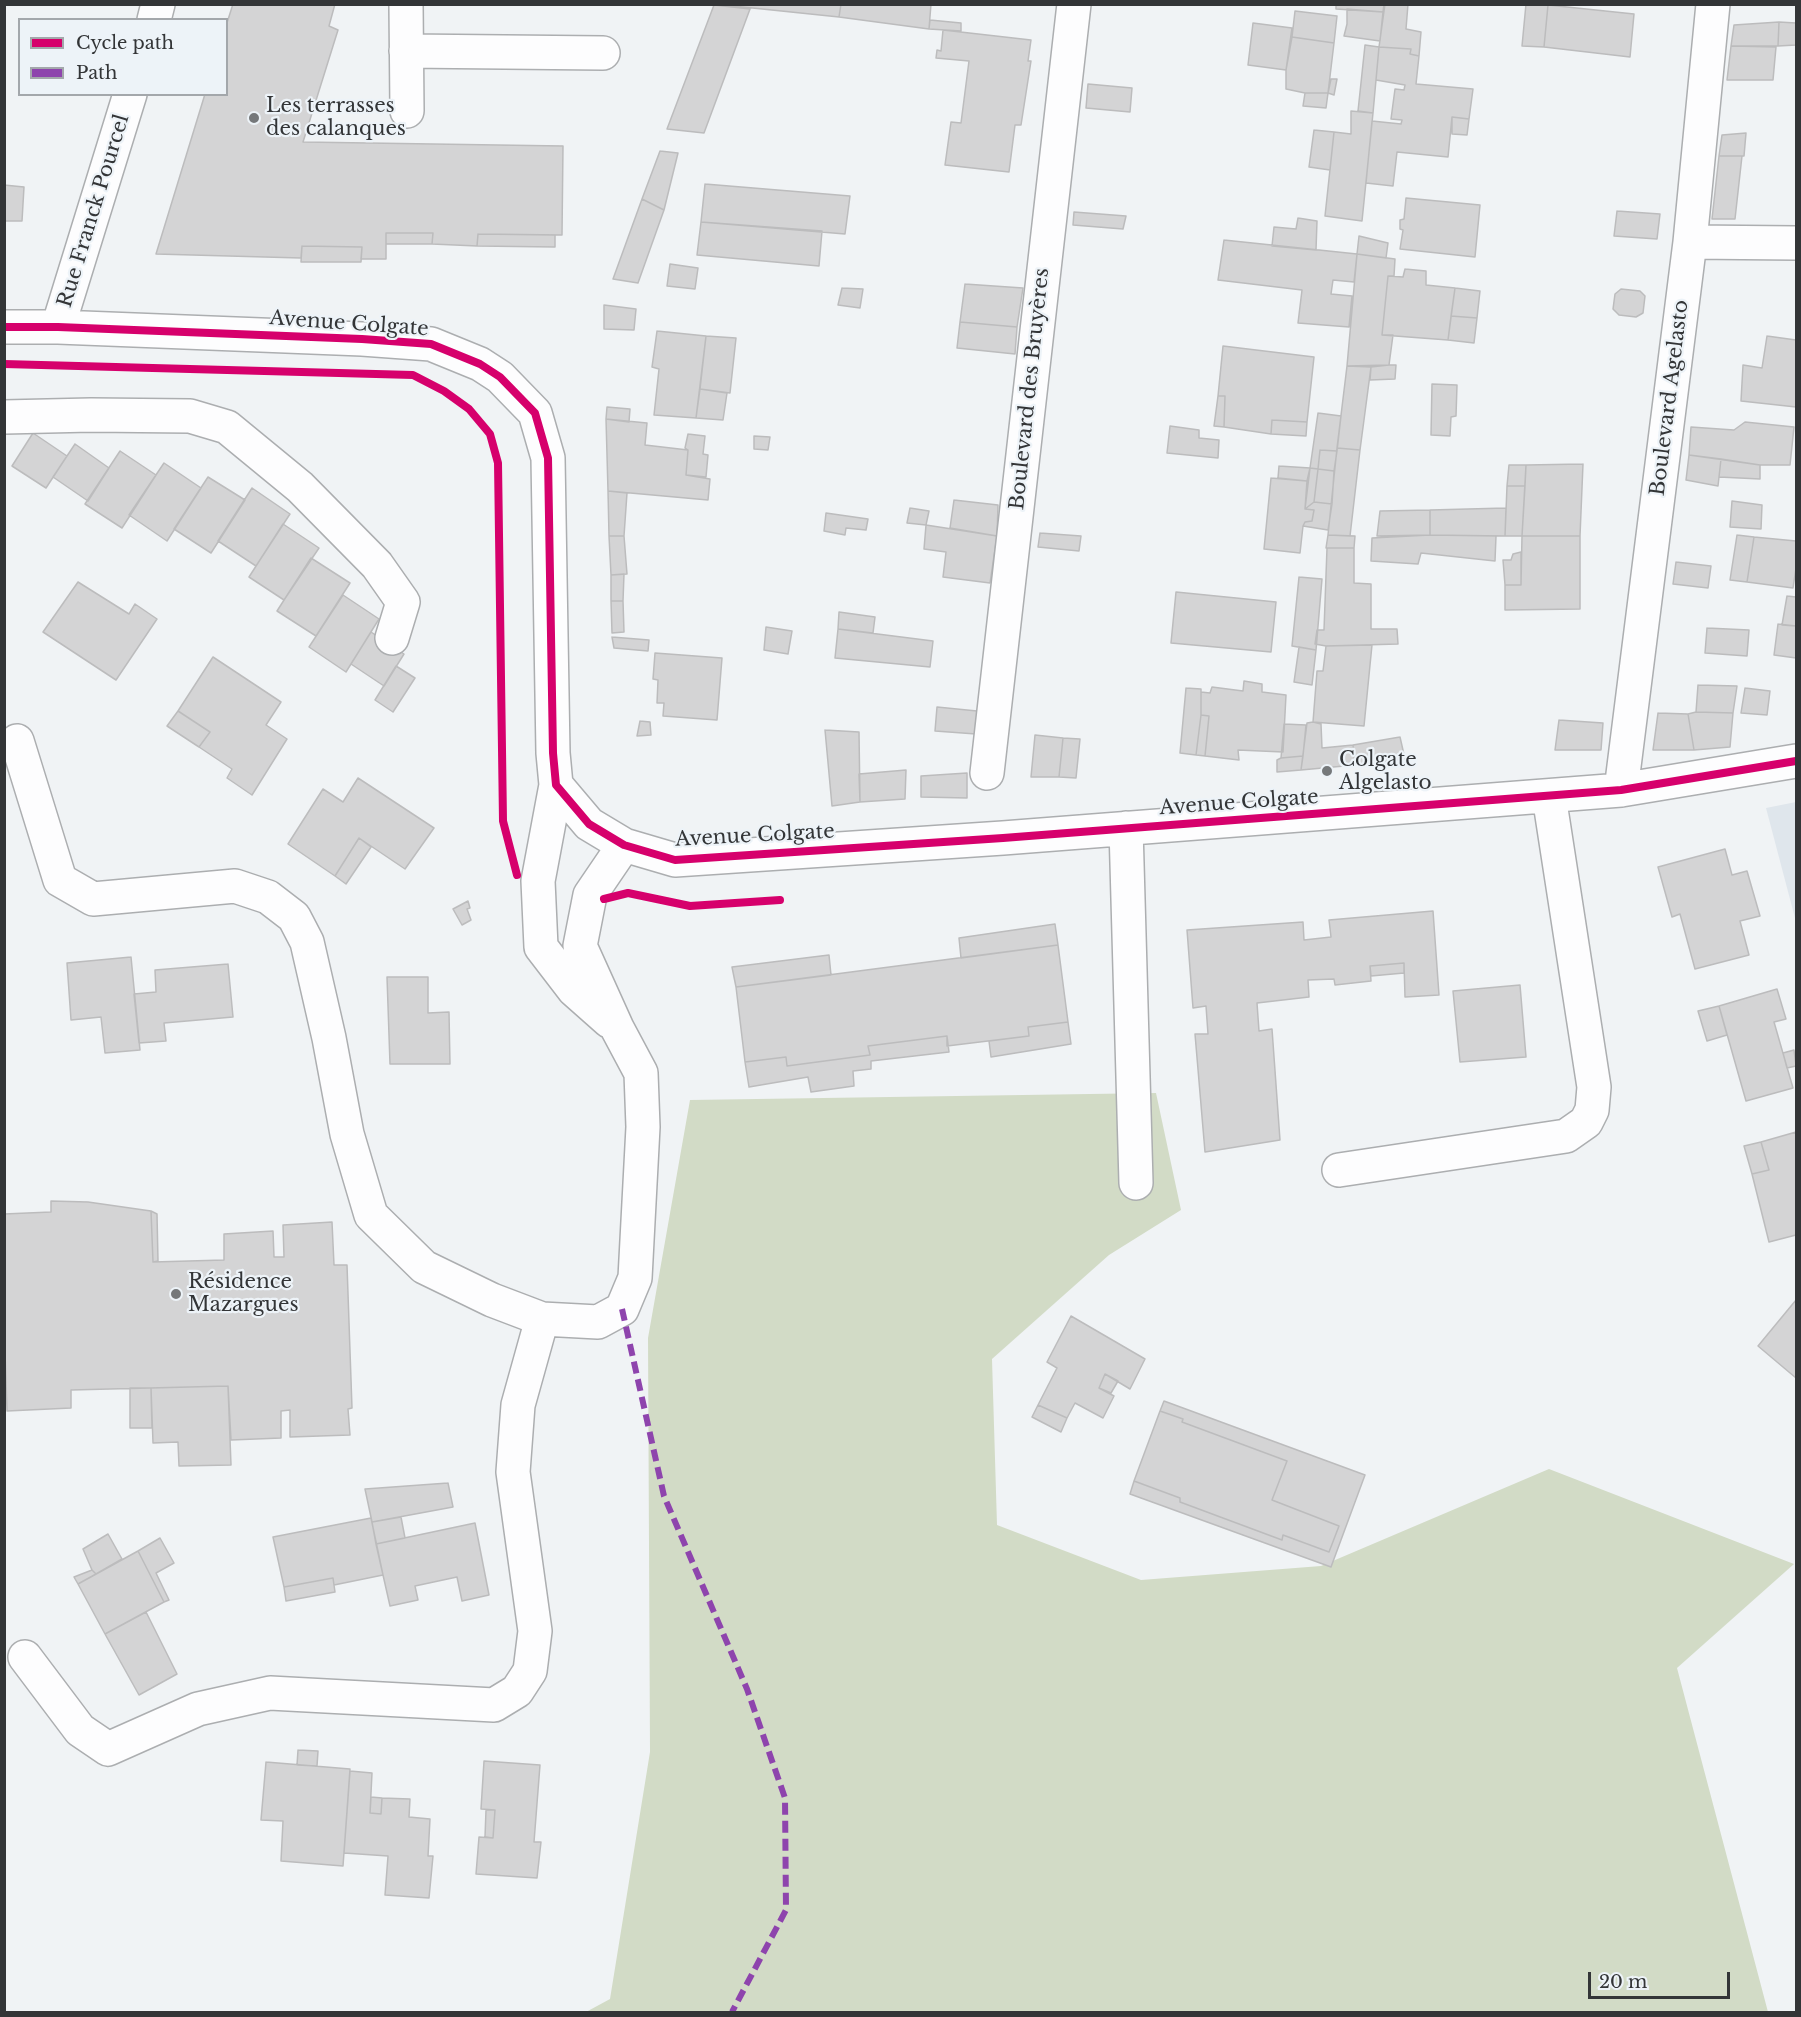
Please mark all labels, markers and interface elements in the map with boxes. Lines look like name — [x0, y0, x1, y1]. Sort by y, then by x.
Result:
legend — [18, 18, 228, 96]
text: Cycle path — [76, 32, 174, 54]
text: Path — [76, 62, 117, 84]
place label: Les terrasses des calanques — [266, 94, 406, 141]
marker: Les terrasses des calanques — [247, 111, 261, 125]
street label: Rue Franck Pourcel — [53, 112, 135, 310]
street label: Boulevard des Bruyères — [1005, 267, 1055, 511]
street label: Boulevard Agelasto — [1646, 299, 1694, 497]
street label: Avenue Colgate — [269, 306, 429, 342]
place label: Colgate Algelasto — [1339, 748, 1432, 795]
marker: Colgate Algelasto — [1320, 764, 1334, 778]
street label: Avenue Colgate — [1159, 785, 1319, 821]
street label: Avenue Colgate — [675, 820, 835, 852]
place label: Résidence Mazargues — [188, 1270, 299, 1317]
marker: Résidence Mazargues — [169, 1287, 183, 1301]
scale bar — [1591, 1960, 1734, 1998]
text: 20 m — [1599, 1971, 1647, 1993]

